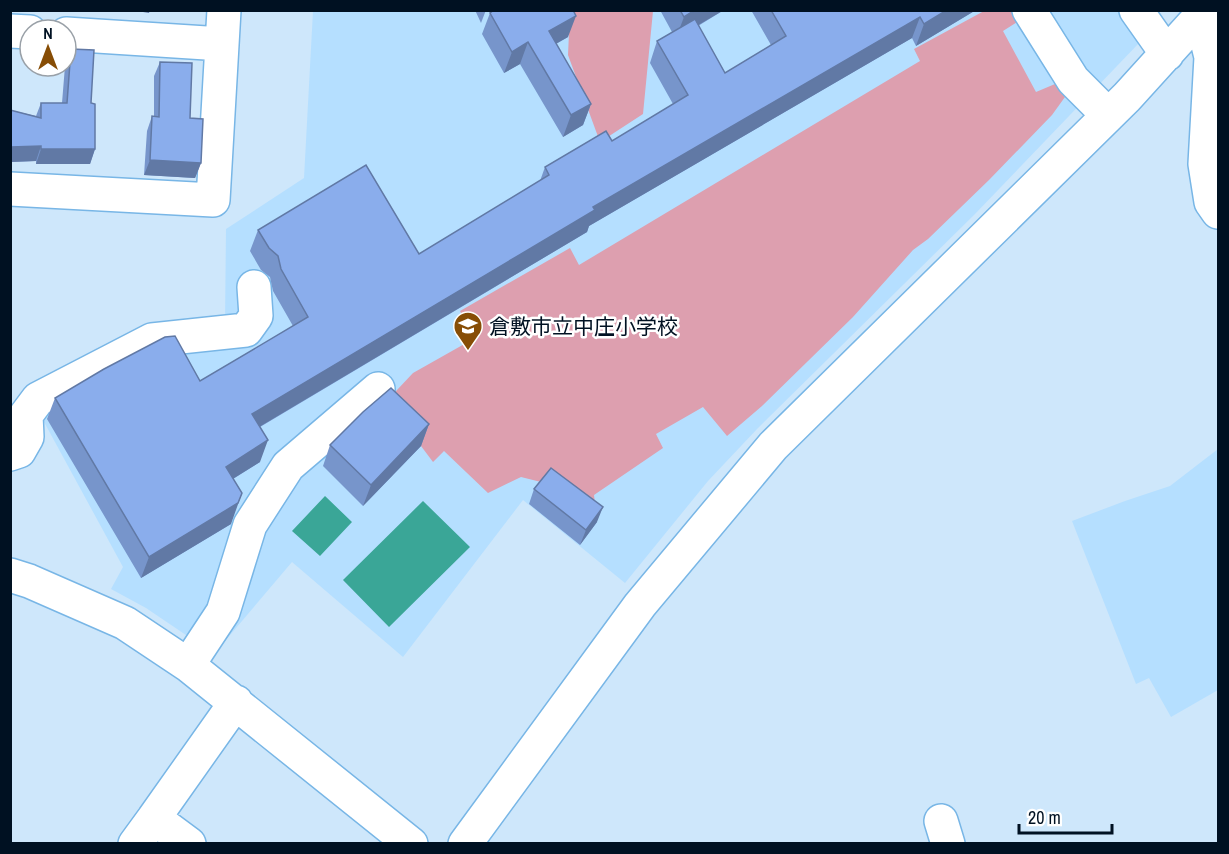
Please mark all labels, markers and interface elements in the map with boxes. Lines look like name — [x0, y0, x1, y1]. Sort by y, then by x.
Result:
north arrow — [18, 18, 78, 78]
text: N — [43, 22, 53, 44]
school or university icon: 倉敷市立中庄小学校 — [452, 310, 484, 352]
place label: 倉敷市立中庄小学校 — [489, 312, 678, 341]
scale bar — [1019, 797, 1112, 835]
text: 20 m — [1028, 805, 1061, 830]

